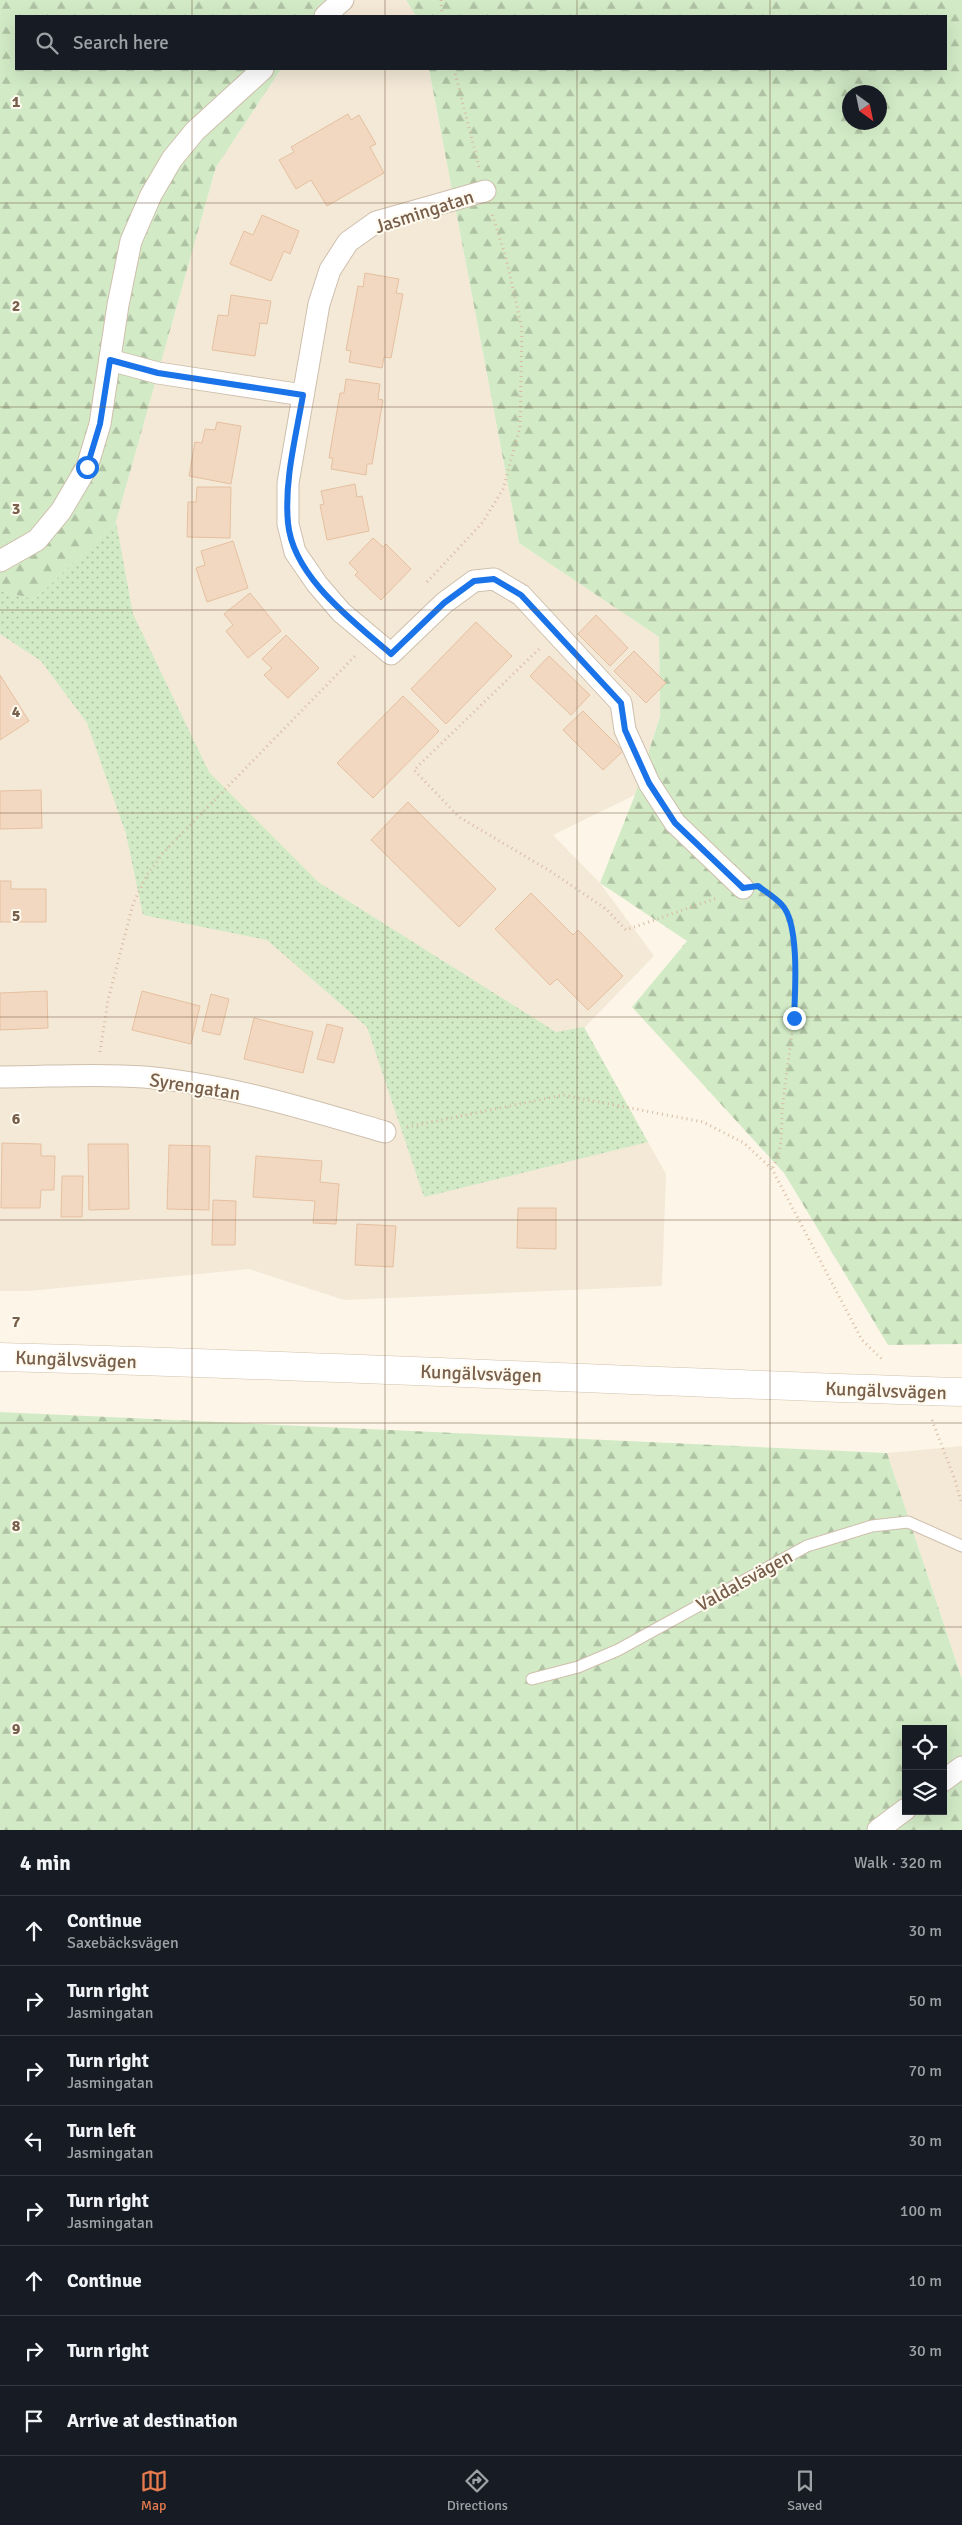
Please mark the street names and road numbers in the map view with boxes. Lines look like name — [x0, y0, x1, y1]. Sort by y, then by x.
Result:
street label: Jasmingatan — [372, 185, 477, 239]
street label: Syrengatan — [148, 1068, 242, 1106]
street label: Kungälvsvägen — [15, 1346, 137, 1374]
street label: Kungälvsvägen — [420, 1360, 542, 1388]
street label: Kungälvsvägen — [825, 1377, 947, 1405]
street label: Valdalsvägen — [692, 1544, 797, 1617]

